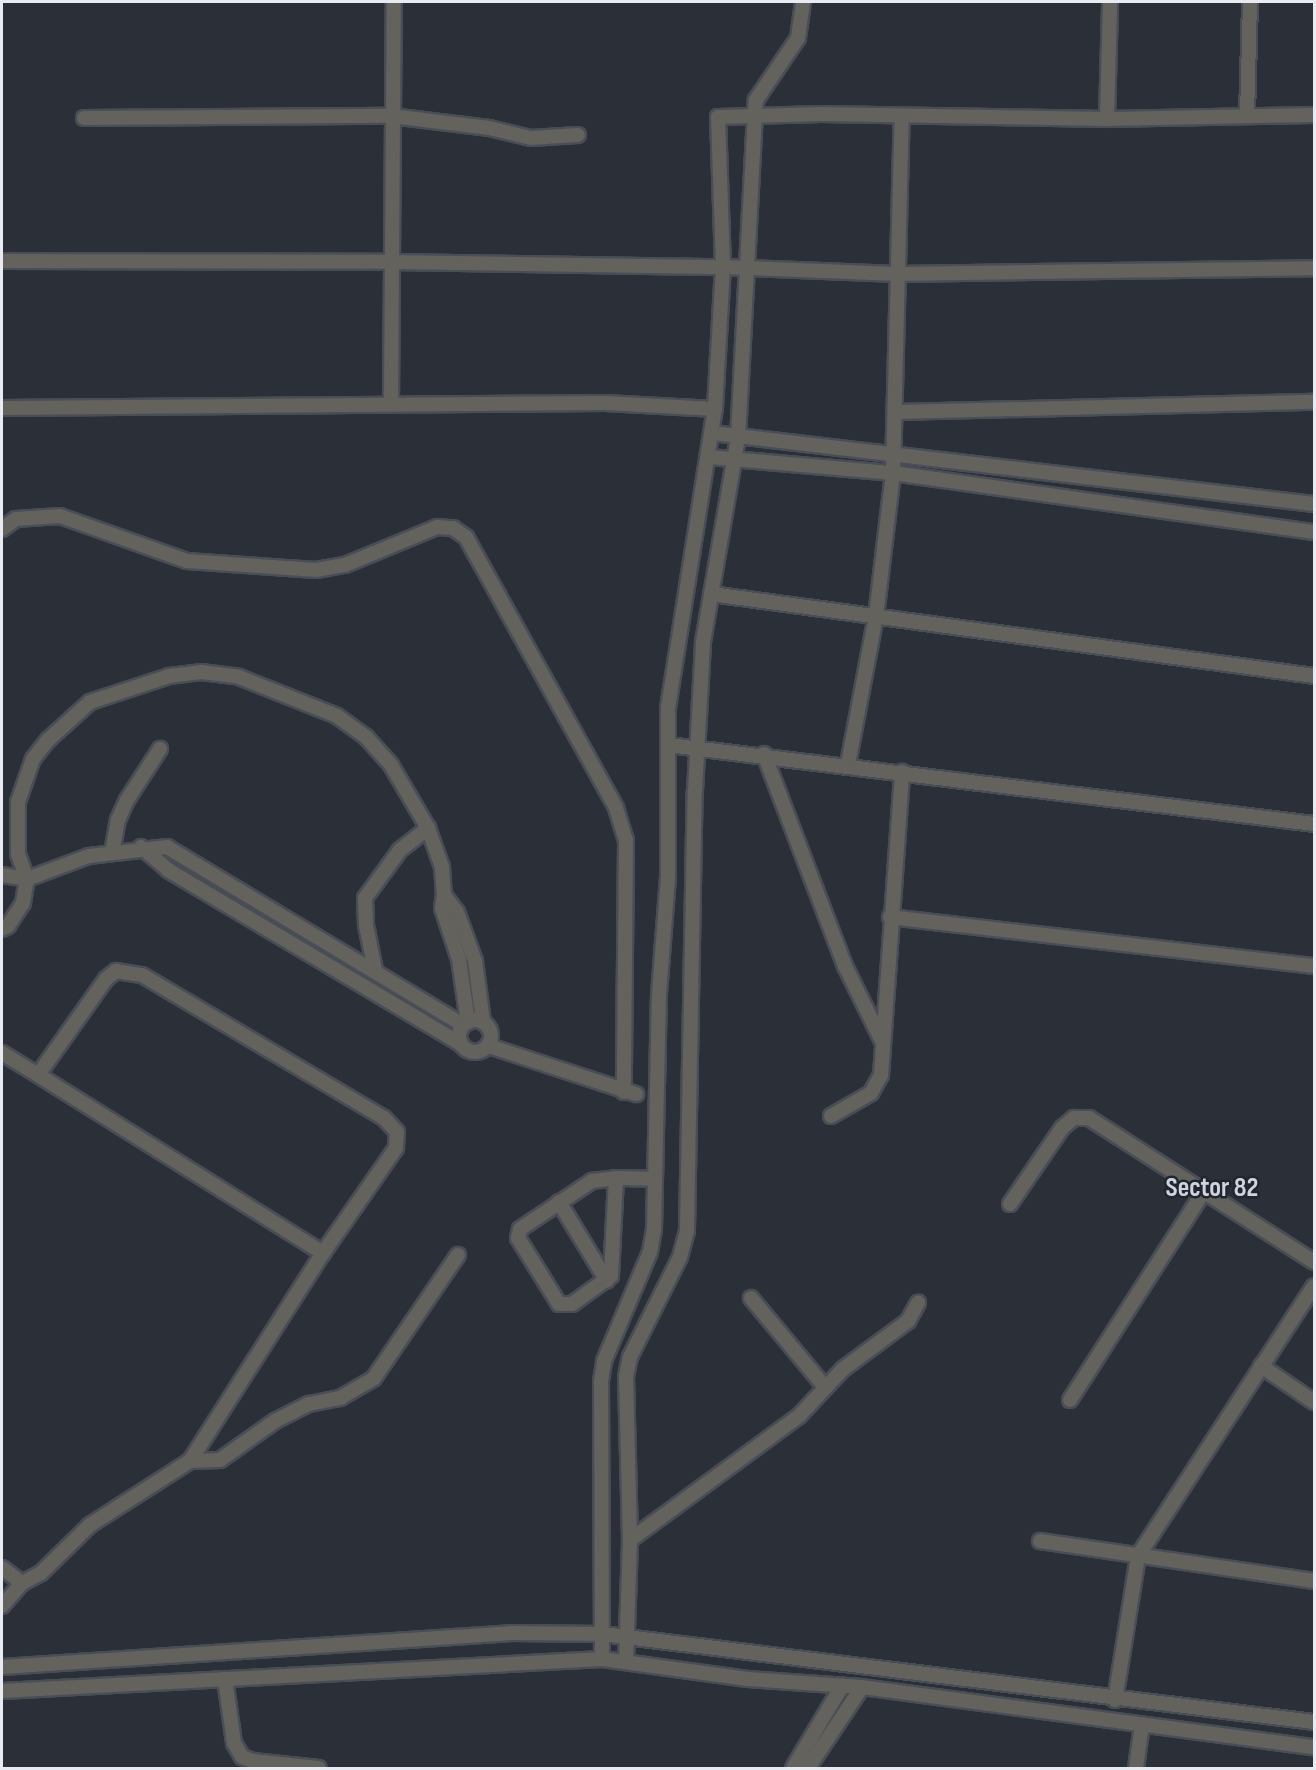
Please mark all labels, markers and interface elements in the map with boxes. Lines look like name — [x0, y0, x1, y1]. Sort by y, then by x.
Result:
district label: Sector 82 — [1166, 1173, 1258, 1205]

